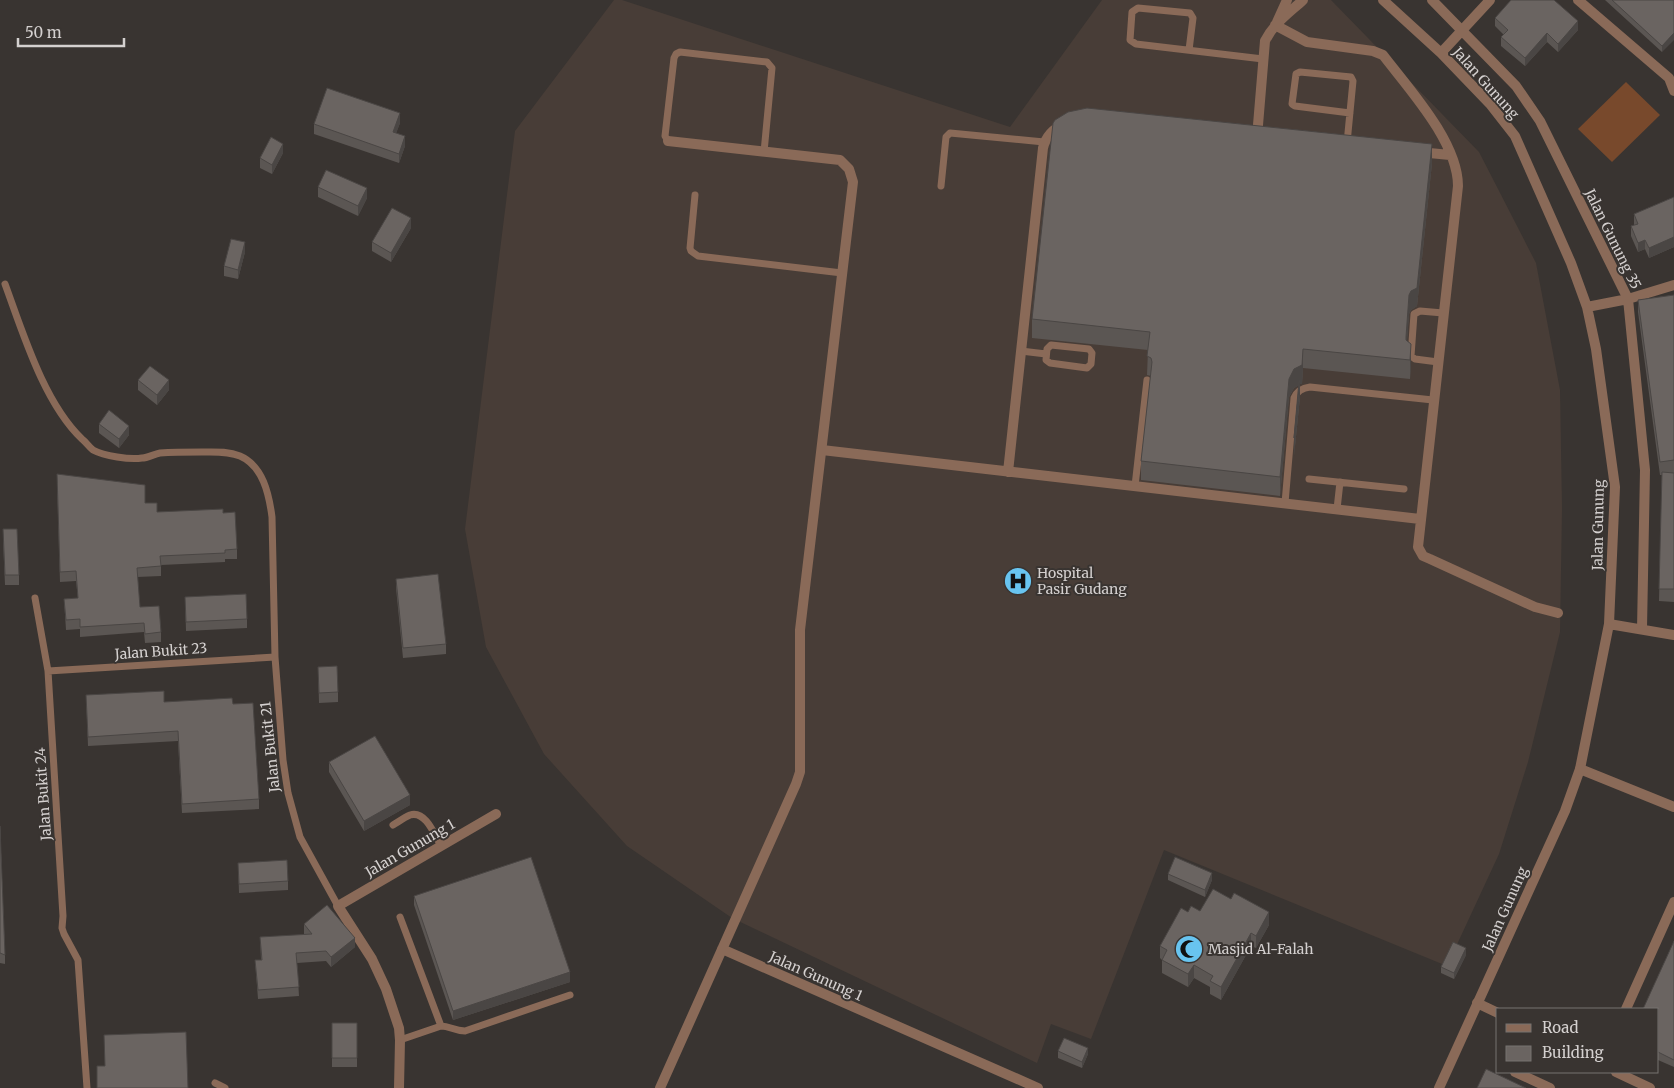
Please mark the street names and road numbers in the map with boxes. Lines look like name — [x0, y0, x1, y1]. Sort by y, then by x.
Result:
street label: Jalan Gunung — [1448, 42, 1523, 123]
street label: Jalan Gunung 35 — [1580, 185, 1645, 292]
street label: Jalan Gunung — [1588, 479, 1608, 572]
street label: Jalan Bukit 23 — [113, 639, 208, 663]
street label: Jalan Bukit 21 — [256, 701, 284, 794]
street label: Jalan Bukit 24 — [31, 746, 55, 842]
street label: Jalan Gunung 1 — [361, 815, 458, 881]
street label: Jalan Gunung — [1478, 863, 1532, 955]
street label: Jalan Gunung 1 — [765, 947, 866, 1005]

